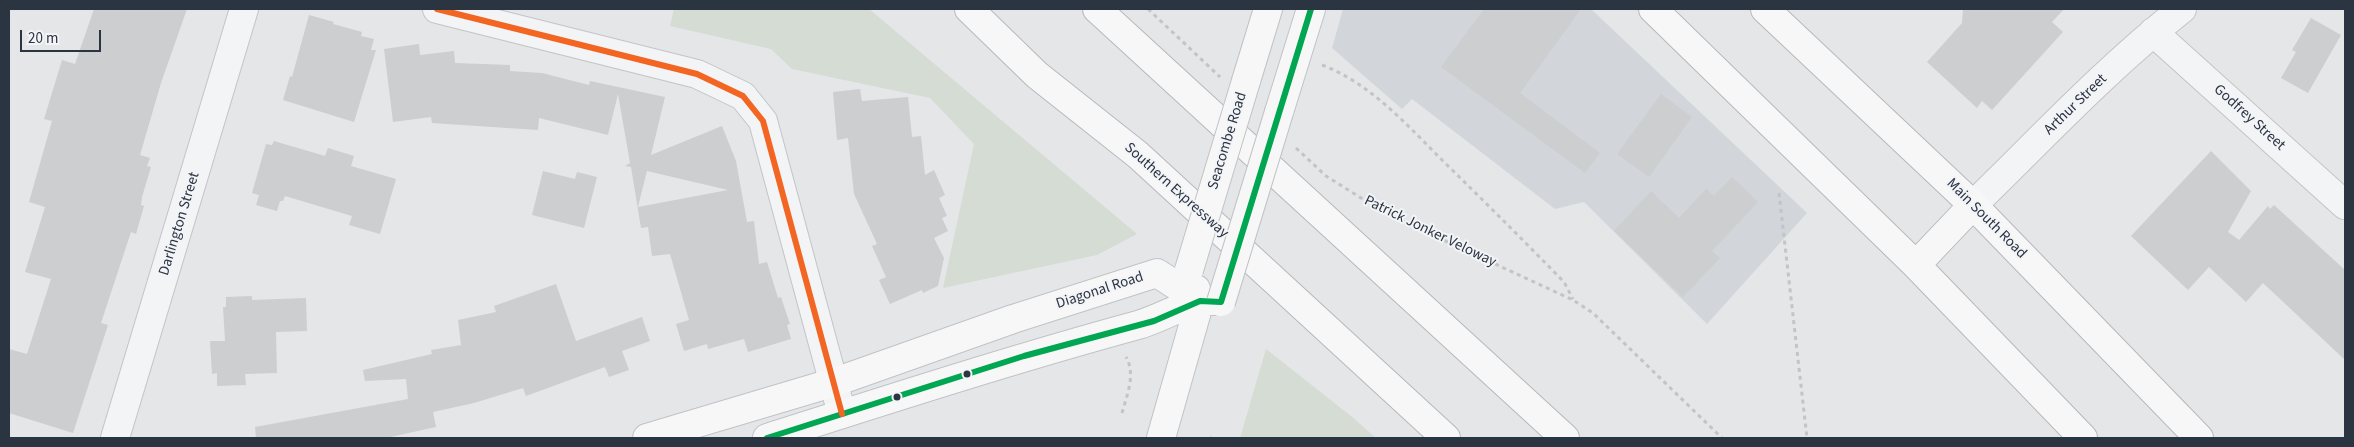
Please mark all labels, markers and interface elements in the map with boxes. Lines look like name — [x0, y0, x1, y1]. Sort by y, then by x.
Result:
scale bar — [22, 20, 104, 52]
text: 20 m — [28, 28, 58, 49]
street label: Arthur Street — [2041, 71, 2111, 139]
street label: Godfrey Street — [2209, 81, 2289, 155]
street label: Seacombe Road — [1205, 90, 1251, 192]
street label: Southern Expressway — [1120, 139, 1232, 243]
street label: Darlington Street — [156, 170, 204, 278]
street label: Main South Road — [1942, 175, 2030, 263]
street label: Patrick Jonker Veloway — [1361, 192, 1499, 272]
street label: Diagonal Road — [1054, 268, 1146, 314]
unlabelled marker — [962, 369, 972, 379]
unlabelled marker — [892, 392, 902, 402]

